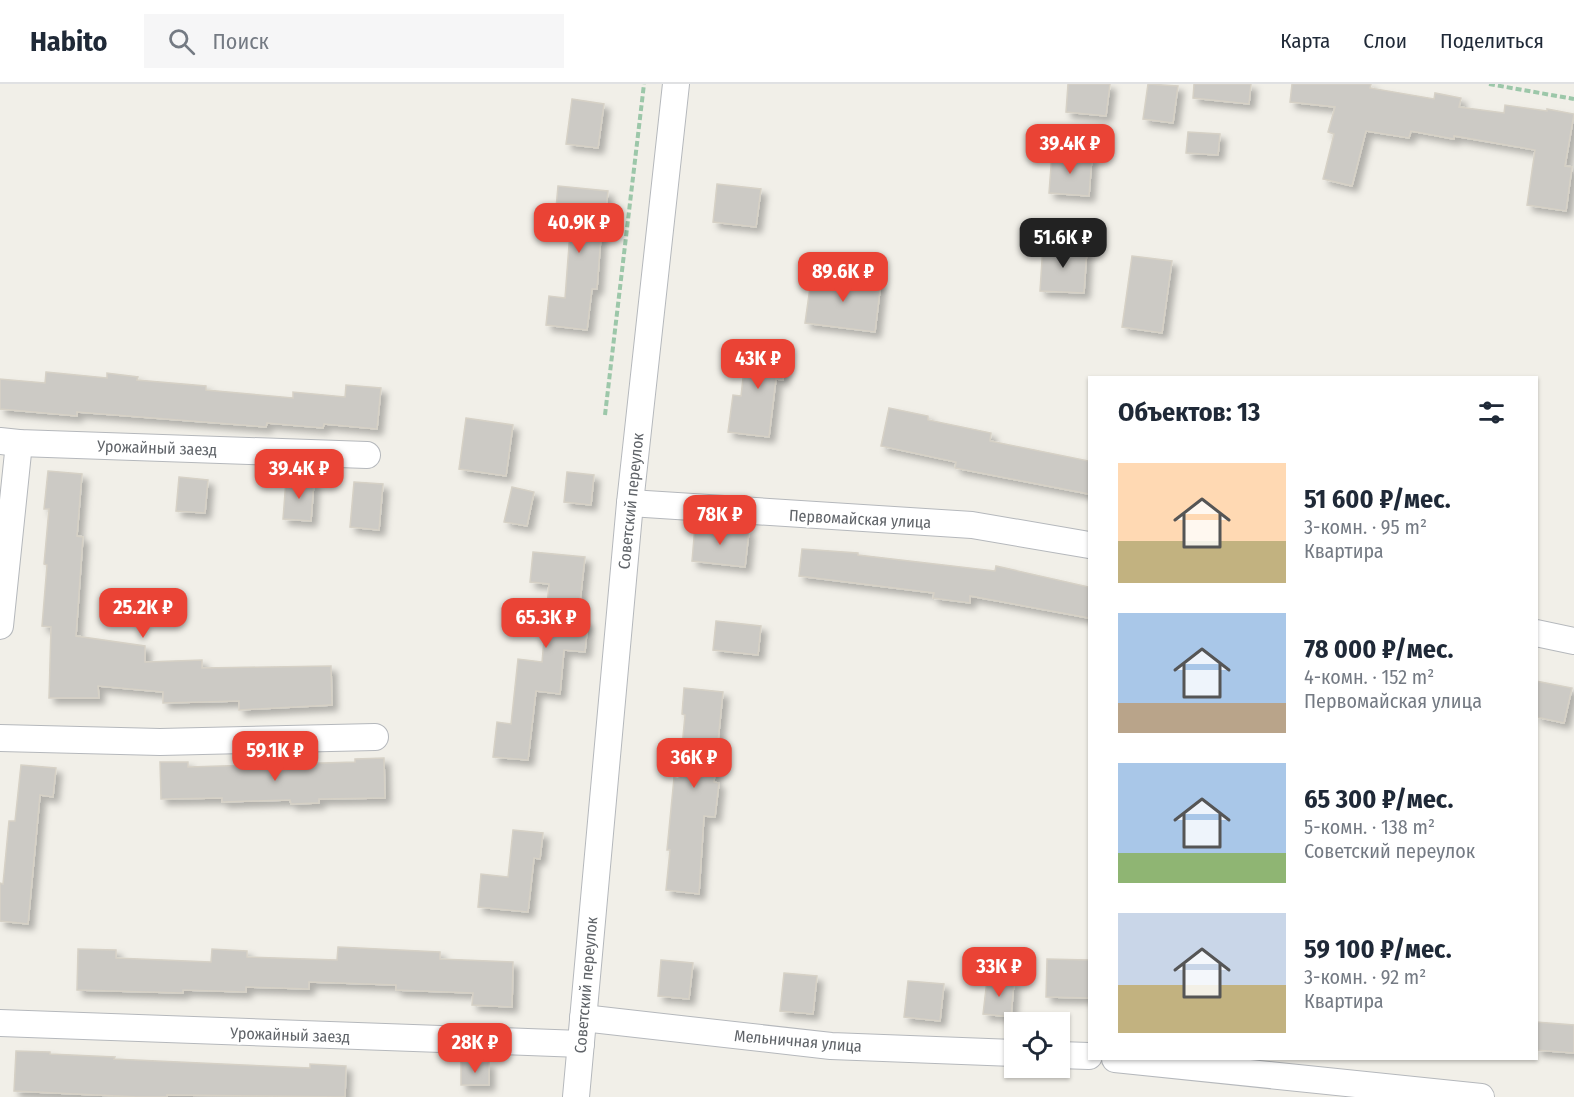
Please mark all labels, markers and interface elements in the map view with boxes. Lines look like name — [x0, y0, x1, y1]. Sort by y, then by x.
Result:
search box — [144, 14, 564, 68]
text: Habito — [30, 25, 108, 58]
icon: search — [165, 25, 198, 58]
text: Поиск — [213, 28, 269, 55]
text: Карта — [1280, 28, 1330, 54]
text: Слои — [1363, 28, 1407, 54]
text: Поделиться — [1440, 28, 1544, 54]
pin: 39.4K ₽ — [1015, 124, 1125, 175]
text: 39.4K ₽ — [1040, 131, 1100, 155]
pin: 40.9K ₽ — [524, 203, 634, 254]
text: 40.9K ₽ — [548, 210, 610, 234]
pin: 51.6K ₽ — [1008, 218, 1118, 269]
text: 51.6K ₽ — [1034, 225, 1092, 249]
pin: 89.6K ₽ — [788, 252, 898, 303]
text: 89.6K ₽ — [812, 259, 874, 283]
pin: 43K ₽ — [716, 339, 800, 390]
text: 43K ₽ — [735, 346, 781, 370]
icon: filters — [1475, 396, 1508, 429]
text: Объектов: 13 — [1118, 397, 1260, 428]
street label: Советский переулок — [614, 431, 648, 570]
street label: Урожайный заезд — [96, 436, 217, 460]
pin: 39.4K ₽ — [244, 449, 354, 500]
text: 39.4K ₽ — [269, 456, 329, 480]
text: 51 600 ₽/мес. — [1304, 484, 1451, 515]
icon: home — [1166, 487, 1238, 559]
pin: 78K ₽ — [678, 495, 762, 546]
text: 78K ₽ — [697, 502, 743, 526]
street label: Первомайская улица — [788, 506, 932, 532]
text: 3-комн. · 95 m² — [1304, 515, 1427, 539]
text: Квартира — [1304, 539, 1384, 563]
pin: 25.2K ₽ — [88, 588, 198, 639]
text: 25.2K ₽ — [113, 595, 173, 619]
pin: 65.3K ₽ — [491, 598, 601, 649]
text: 65.3K ₽ — [515, 605, 577, 629]
text: 78 000 ₽/мес. — [1304, 634, 1453, 665]
icon: home — [1166, 637, 1238, 709]
text: 4-комн. · 152 m² — [1304, 665, 1434, 689]
text: Первомайская улица — [1304, 689, 1482, 713]
pin: 59.1K ₽ — [220, 731, 330, 782]
text: 59.1K ₽ — [246, 738, 304, 762]
pin: 36K ₽ — [652, 738, 736, 789]
text: 36K ₽ — [671, 745, 717, 769]
text: 65 300 ₽/мес. — [1304, 784, 1453, 815]
icon: home — [1166, 787, 1238, 859]
text: 5-комн. · 138 m² — [1304, 815, 1435, 839]
text: Советский переулок — [1304, 839, 1475, 863]
street label: Советский переулок — [571, 915, 601, 1054]
text: 59 100 ₽/мес. — [1304, 934, 1452, 965]
icon: home — [1166, 937, 1238, 1009]
pin: 33K ₽ — [957, 947, 1041, 998]
text: 33K ₽ — [976, 954, 1022, 978]
text: 3-комн. · 92 m² — [1304, 965, 1426, 989]
text: Квартира — [1304, 989, 1384, 1013]
map controls — [1004, 1012, 1070, 1078]
button: locate — [1004, 1012, 1070, 1078]
street label: Урожайный заезд — [229, 1023, 350, 1047]
pin: 28K ₽ — [433, 1023, 517, 1074]
street label: Мельничная улица — [733, 1026, 863, 1056]
text: 28K ₽ — [452, 1030, 498, 1054]

